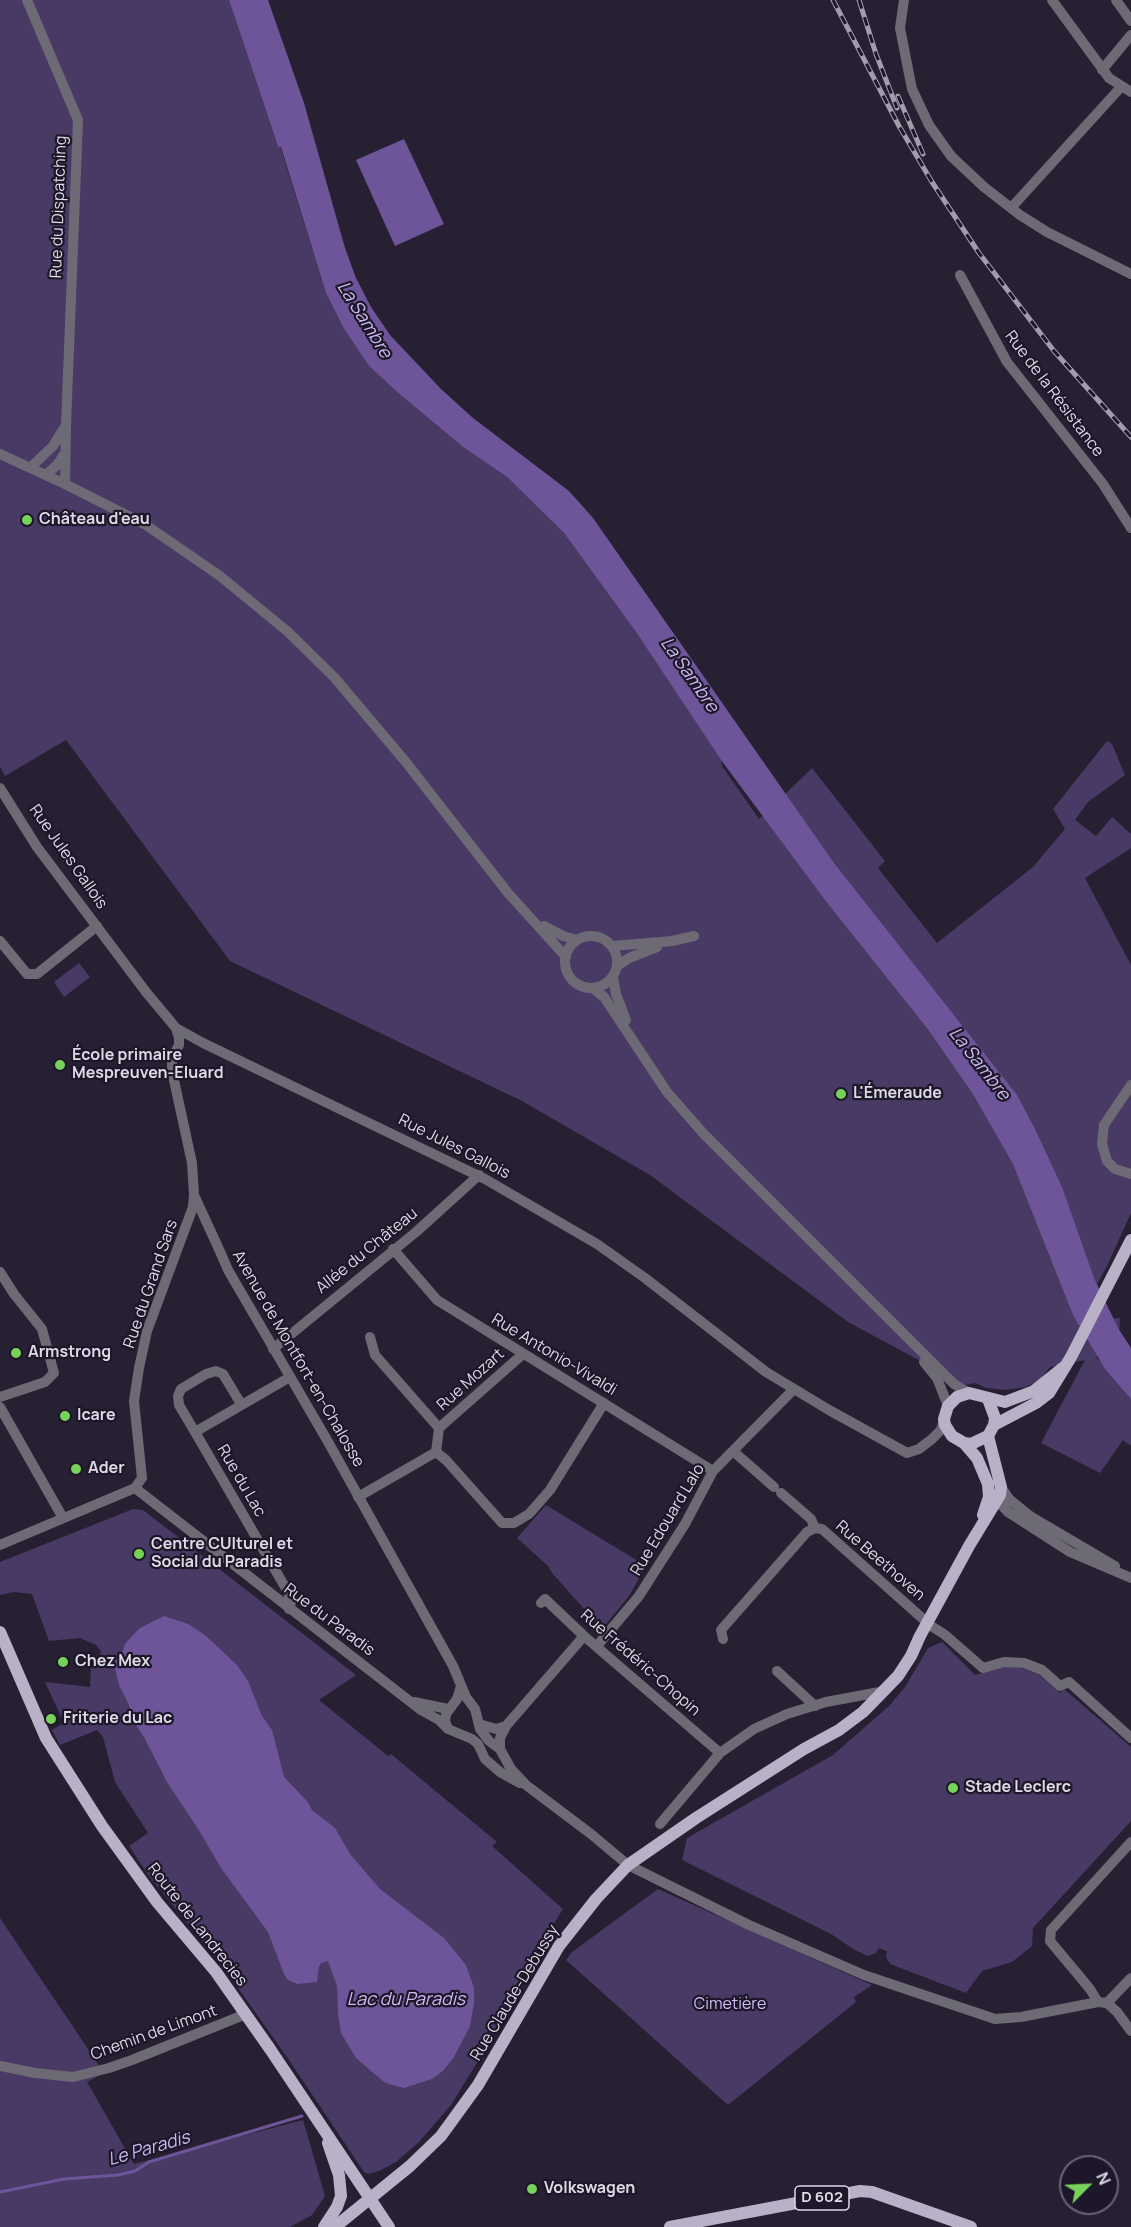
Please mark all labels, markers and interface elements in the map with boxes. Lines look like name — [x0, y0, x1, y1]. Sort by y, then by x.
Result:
street label: Rue du Dispatching — [47, 135, 71, 279]
water label: La Sambre — [332, 278, 396, 362]
street label: Rue de la Résistance — [1000, 327, 1108, 461]
place label: Château d'eau — [39, 510, 150, 530]
marker: Château d'eau — [20, 513, 34, 527]
water label: La Sambre — [655, 633, 723, 717]
street label: Rue Jules Gallois — [25, 801, 111, 913]
water label: La Sambre — [944, 1023, 1014, 1105]
place label: École primaire Mespreuven-Eluard — [72, 1046, 224, 1084]
marker: École primaire Mespreuven-Eluard — [53, 1058, 67, 1072]
place label: L'Émeraude — [853, 1084, 942, 1104]
marker: L'Émeraude — [834, 1087, 848, 1101]
street label: Rue Jules Gallois — [395, 1111, 513, 1183]
street label: Allée du Château — [312, 1204, 422, 1298]
street label: Rue du Grand Sars — [120, 1217, 182, 1351]
street label: Avenue de Montfort-en-Chalosse — [228, 1247, 368, 1471]
street label: Rue Antonio-Vivaldi — [488, 1310, 620, 1400]
place label: Armstrong — [28, 1343, 111, 1363]
street label: Rue Mozart — [433, 1345, 509, 1415]
marker: Armstrong — [9, 1346, 23, 1360]
place label: Icare — [77, 1406, 116, 1426]
marker: Icare — [58, 1409, 72, 1423]
street label: Rue du Lac — [213, 1441, 269, 1521]
place label: Ader — [88, 1459, 125, 1479]
street label: Rue Edouard Lalo — [627, 1461, 709, 1579]
marker: Ader — [69, 1462, 83, 1476]
street label: Rue Beethoven — [831, 1517, 929, 1605]
place label: Centre CUlturel et Social du Paradis — [151, 1535, 293, 1573]
marker: Centre CUlturel et Social du Paradis — [132, 1547, 146, 1561]
street label: Rue du Paradis — [280, 1580, 378, 1660]
street label: Rue Frédéric-Chopin — [576, 1606, 704, 1720]
place label: Chez Mex — [75, 1652, 150, 1672]
marker: Chez Mex — [56, 1655, 70, 1669]
place label: Friterie du Lac — [63, 1709, 172, 1729]
marker: Friterie du Lac — [44, 1712, 58, 1726]
place label: Stade Leclerc — [965, 1778, 1071, 1798]
marker: Stade Leclerc — [946, 1781, 960, 1795]
street label: Route de Landrecies — [143, 1860, 251, 1990]
street label: Rue Claude-Debussy — [467, 1922, 563, 2064]
water label: Lac du Paradis — [347, 1989, 465, 2011]
park label: Cimetière — [694, 1995, 766, 2015]
street label: Chemin de Limont — [88, 2001, 220, 2065]
water label: Le Paradis — [106, 2127, 192, 2171]
north arrow — [1059, 2155, 1119, 2215]
text: N — [1091, 2169, 1116, 2188]
place label: Volkswagen — [544, 2179, 635, 2199]
marker: Volkswagen — [525, 2182, 539, 2196]
road number: D 602 — [795, 2186, 849, 2210]

